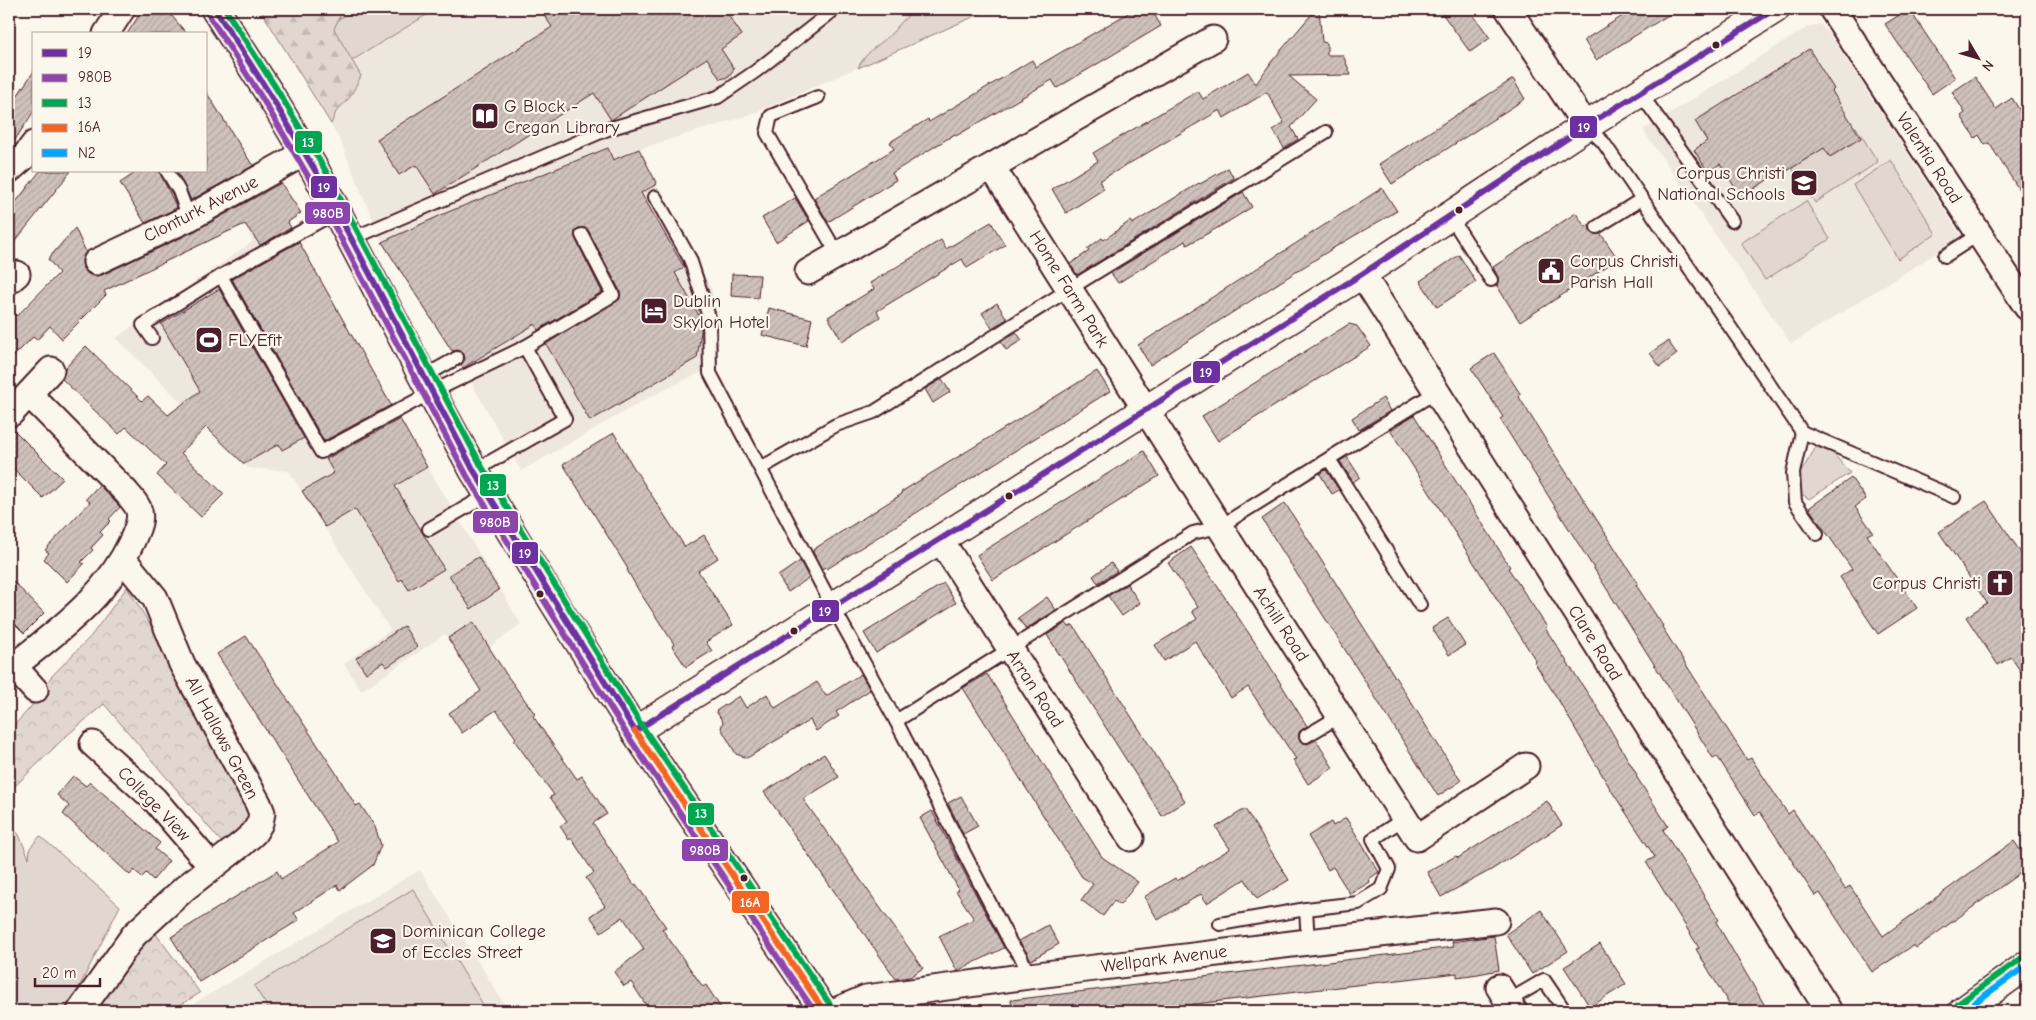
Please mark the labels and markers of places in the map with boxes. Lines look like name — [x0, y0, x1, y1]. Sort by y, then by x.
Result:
unlabelled marker — [1711, 40, 1721, 50]
place label: G Block - Cregan Library — [504, 96, 621, 138]
library icon: G Block - Cregan Library — [470, 101, 500, 131]
place label: Corpus Christi National Schools — [1657, 163, 1785, 205]
school or university icon: Corpus Christi National Schools — [1789, 168, 1819, 198]
unlabelled marker — [1454, 205, 1464, 215]
place label: Corpus Christi Parish Hall — [1570, 251, 1679, 293]
public building icon: Corpus Christi Parish Hall — [1536, 256, 1566, 286]
place label: Dublin Skylon Hotel — [673, 291, 769, 333]
hotel icon: Dublin Skylon Hotel — [639, 296, 669, 326]
sports icon: FLYEfit — [194, 325, 224, 355]
place label: FLYEfit — [228, 330, 283, 351]
unlabelled marker — [1004, 491, 1014, 501]
church icon: Corpus Christi — [1985, 568, 2015, 598]
place label: Corpus Christi — [1872, 573, 1981, 594]
unlabelled marker — [535, 589, 545, 599]
unlabelled marker — [789, 626, 799, 636]
unlabelled marker — [739, 873, 749, 883]
place label: Dominican College of Eccles Street — [402, 921, 546, 963]
school or university icon: Dominican College of Eccles Street — [368, 926, 398, 956]

